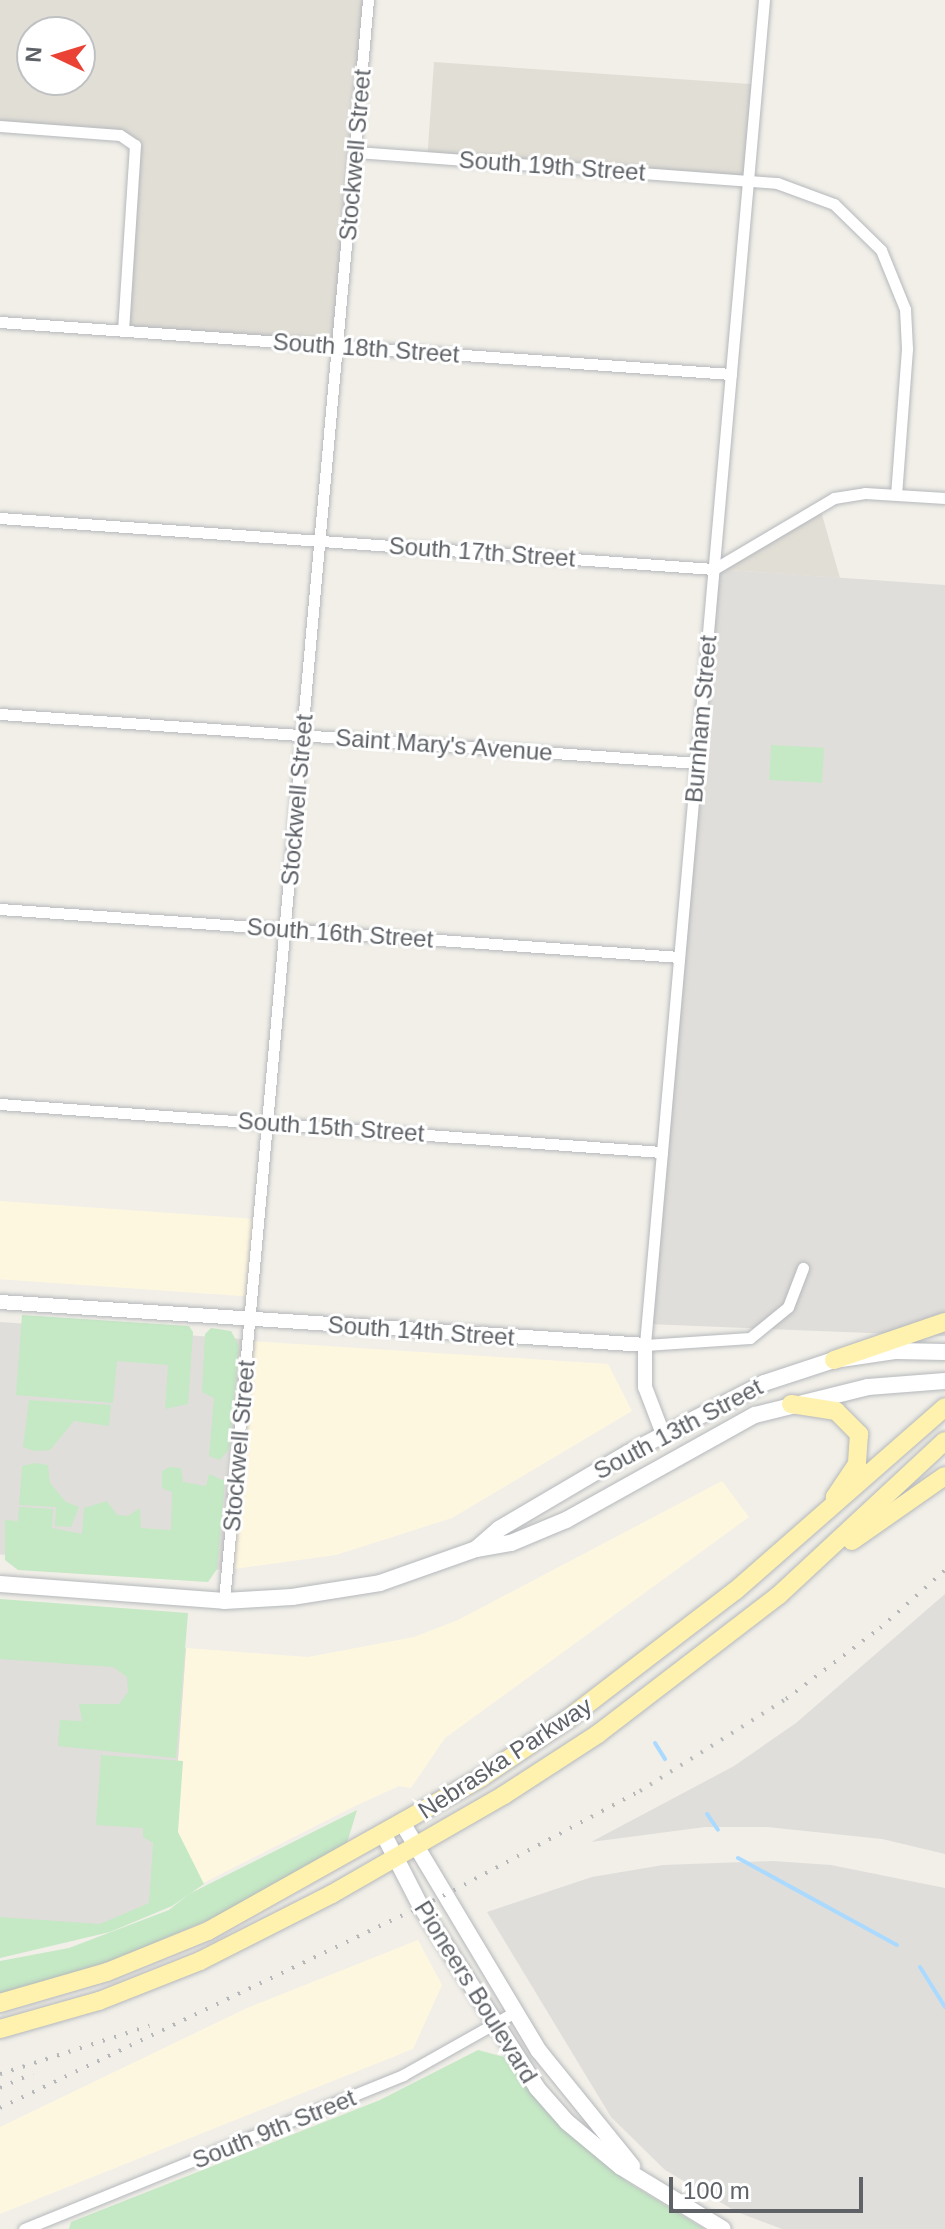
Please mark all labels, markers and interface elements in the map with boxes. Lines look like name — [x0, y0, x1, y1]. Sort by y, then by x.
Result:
north arrow — [16, 16, 96, 96]
text: N — [21, 46, 47, 63]
street label: Stockwell Street — [333, 68, 377, 242]
street label: South 19th Street — [458, 145, 646, 187]
street label: South 18th Street — [272, 327, 460, 369]
street label: South 17th Street — [388, 531, 576, 573]
street label: Burnham Street — [679, 634, 723, 804]
street label: Stockwell Street — [275, 713, 319, 887]
street label: Saint Mary's Avenue — [334, 723, 554, 767]
street label: South 16th Street — [246, 912, 434, 954]
street label: South 15th Street — [237, 1106, 425, 1148]
street label: South 14th Street — [327, 1310, 515, 1352]
street label: Stockwell Street — [217, 1359, 261, 1533]
street label: South 13th Street — [589, 1372, 767, 1486]
street label: Nebraska Parkway — [413, 1691, 597, 1825]
street label: Pioneers Boulevard — [408, 1896, 544, 2088]
street label: South 9th Street — [188, 2083, 360, 2175]
scale bar — [673, 2161, 867, 2211]
text: 100 m — [683, 2177, 750, 2204]

